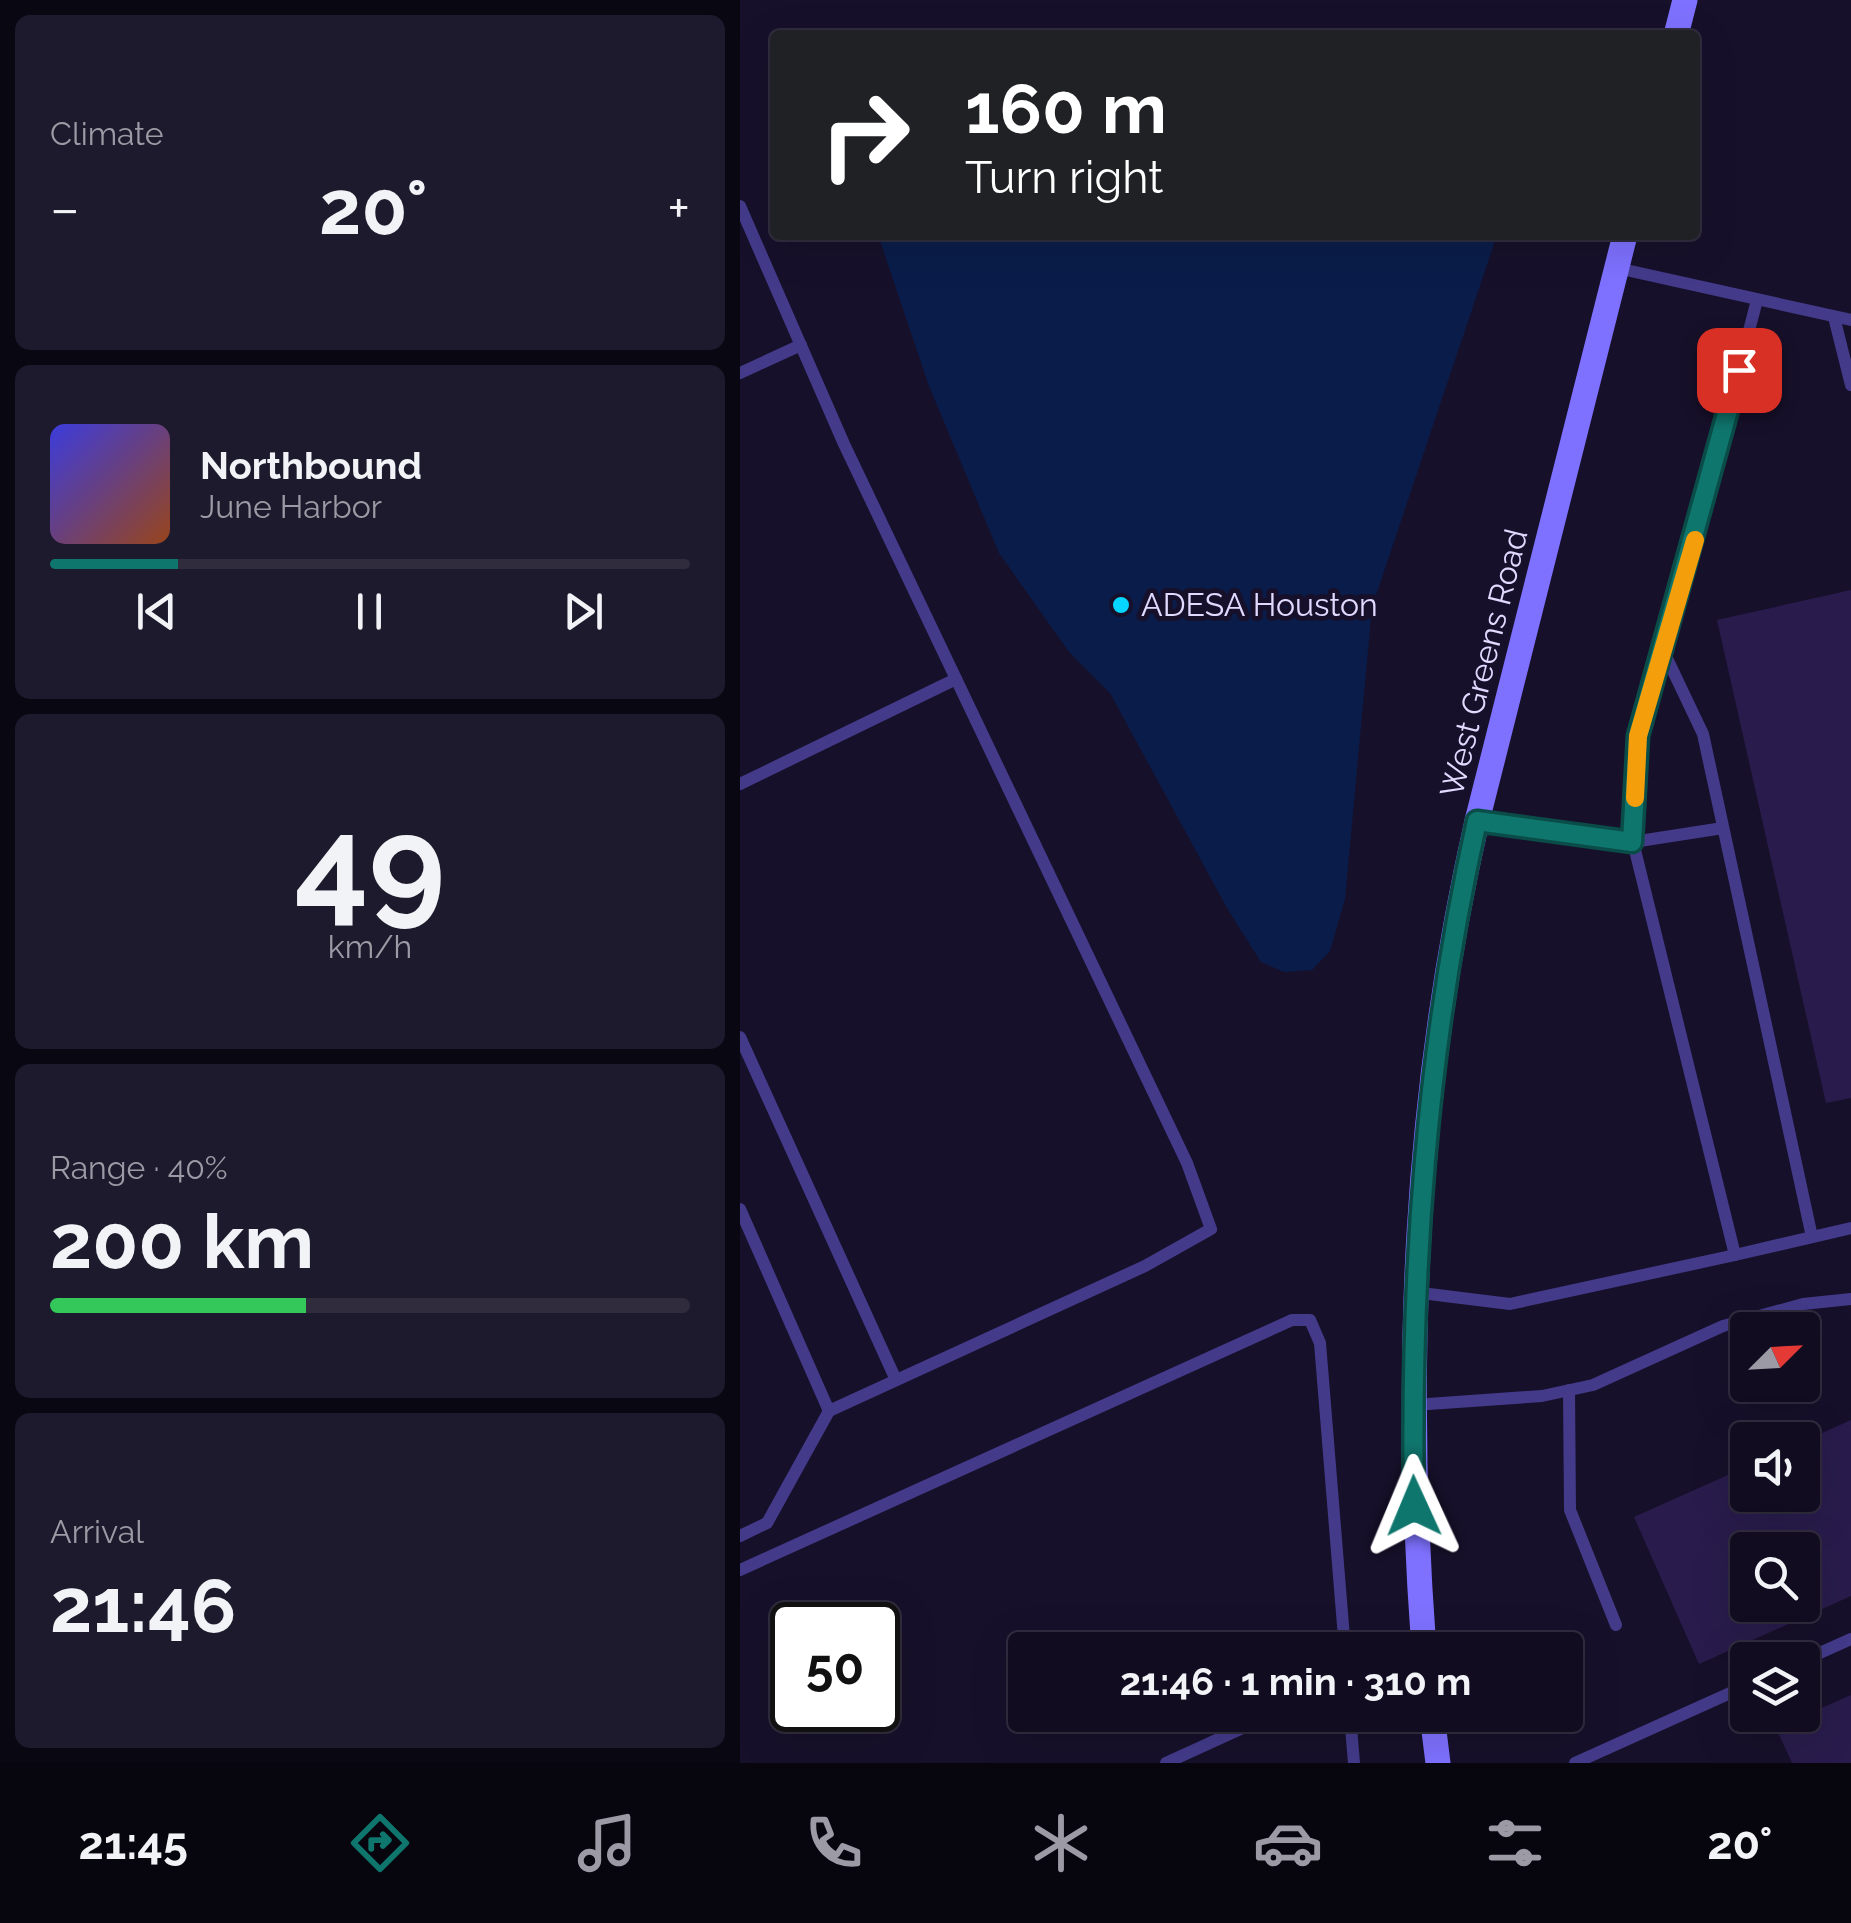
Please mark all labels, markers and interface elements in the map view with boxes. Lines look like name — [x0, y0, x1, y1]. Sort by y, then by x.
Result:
text: 160 m — [965, 67, 1167, 149]
icon: right — [800, 70, 930, 200]
text: Climate — [50, 115, 164, 152]
text: Turn right — [965, 151, 1163, 204]
text: 20° — [319, 163, 428, 252]
text: − — [50, 176, 80, 241]
text: + — [667, 176, 690, 241]
pin — [1697, 328, 1782, 413]
icon: arrive — [1712, 343, 1767, 398]
text: Northbound — [200, 443, 422, 488]
text: June Harbor — [200, 488, 382, 525]
street label: West Greens Road — [1432, 525, 1535, 801]
icon: previous — [129, 584, 184, 639]
icon: pause — [342, 584, 397, 639]
icon: next — [556, 584, 611, 639]
place label: ADESA Houston — [1141, 586, 1378, 623]
marker: ADESA Houston — [1110, 594, 1132, 616]
text: 49 — [295, 787, 445, 939]
text: km/h — [328, 928, 412, 965]
text: Range · 40% — [50, 1149, 228, 1186]
text: 200 km — [50, 1197, 314, 1286]
north arrow — [1730, 1312, 1820, 1402]
map controls — [1730, 1312, 1820, 1732]
button: sound — [1730, 1422, 1820, 1512]
position arrow — [1362, 1454, 1466, 1558]
text: Arrival — [50, 1513, 144, 1550]
button: search — [1730, 1532, 1820, 1622]
text: 21:46 — [50, 1561, 236, 1650]
speed limit sign: 50 — [770, 1602, 900, 1732]
button: layers — [1730, 1642, 1820, 1732]
text: 21:46 · 1 min · 310 m — [1120, 1659, 1471, 1704]
icon: directions — [345, 1808, 415, 1878]
icon: music — [572, 1808, 642, 1878]
icon: phone — [799, 1808, 869, 1878]
icon: climate — [1026, 1808, 1096, 1878]
icon: car — [1253, 1808, 1323, 1878]
icon: filters — [1480, 1808, 1550, 1878]
text: 21:45 — [79, 1817, 188, 1870]
text: 20° — [1707, 1817, 1772, 1870]

